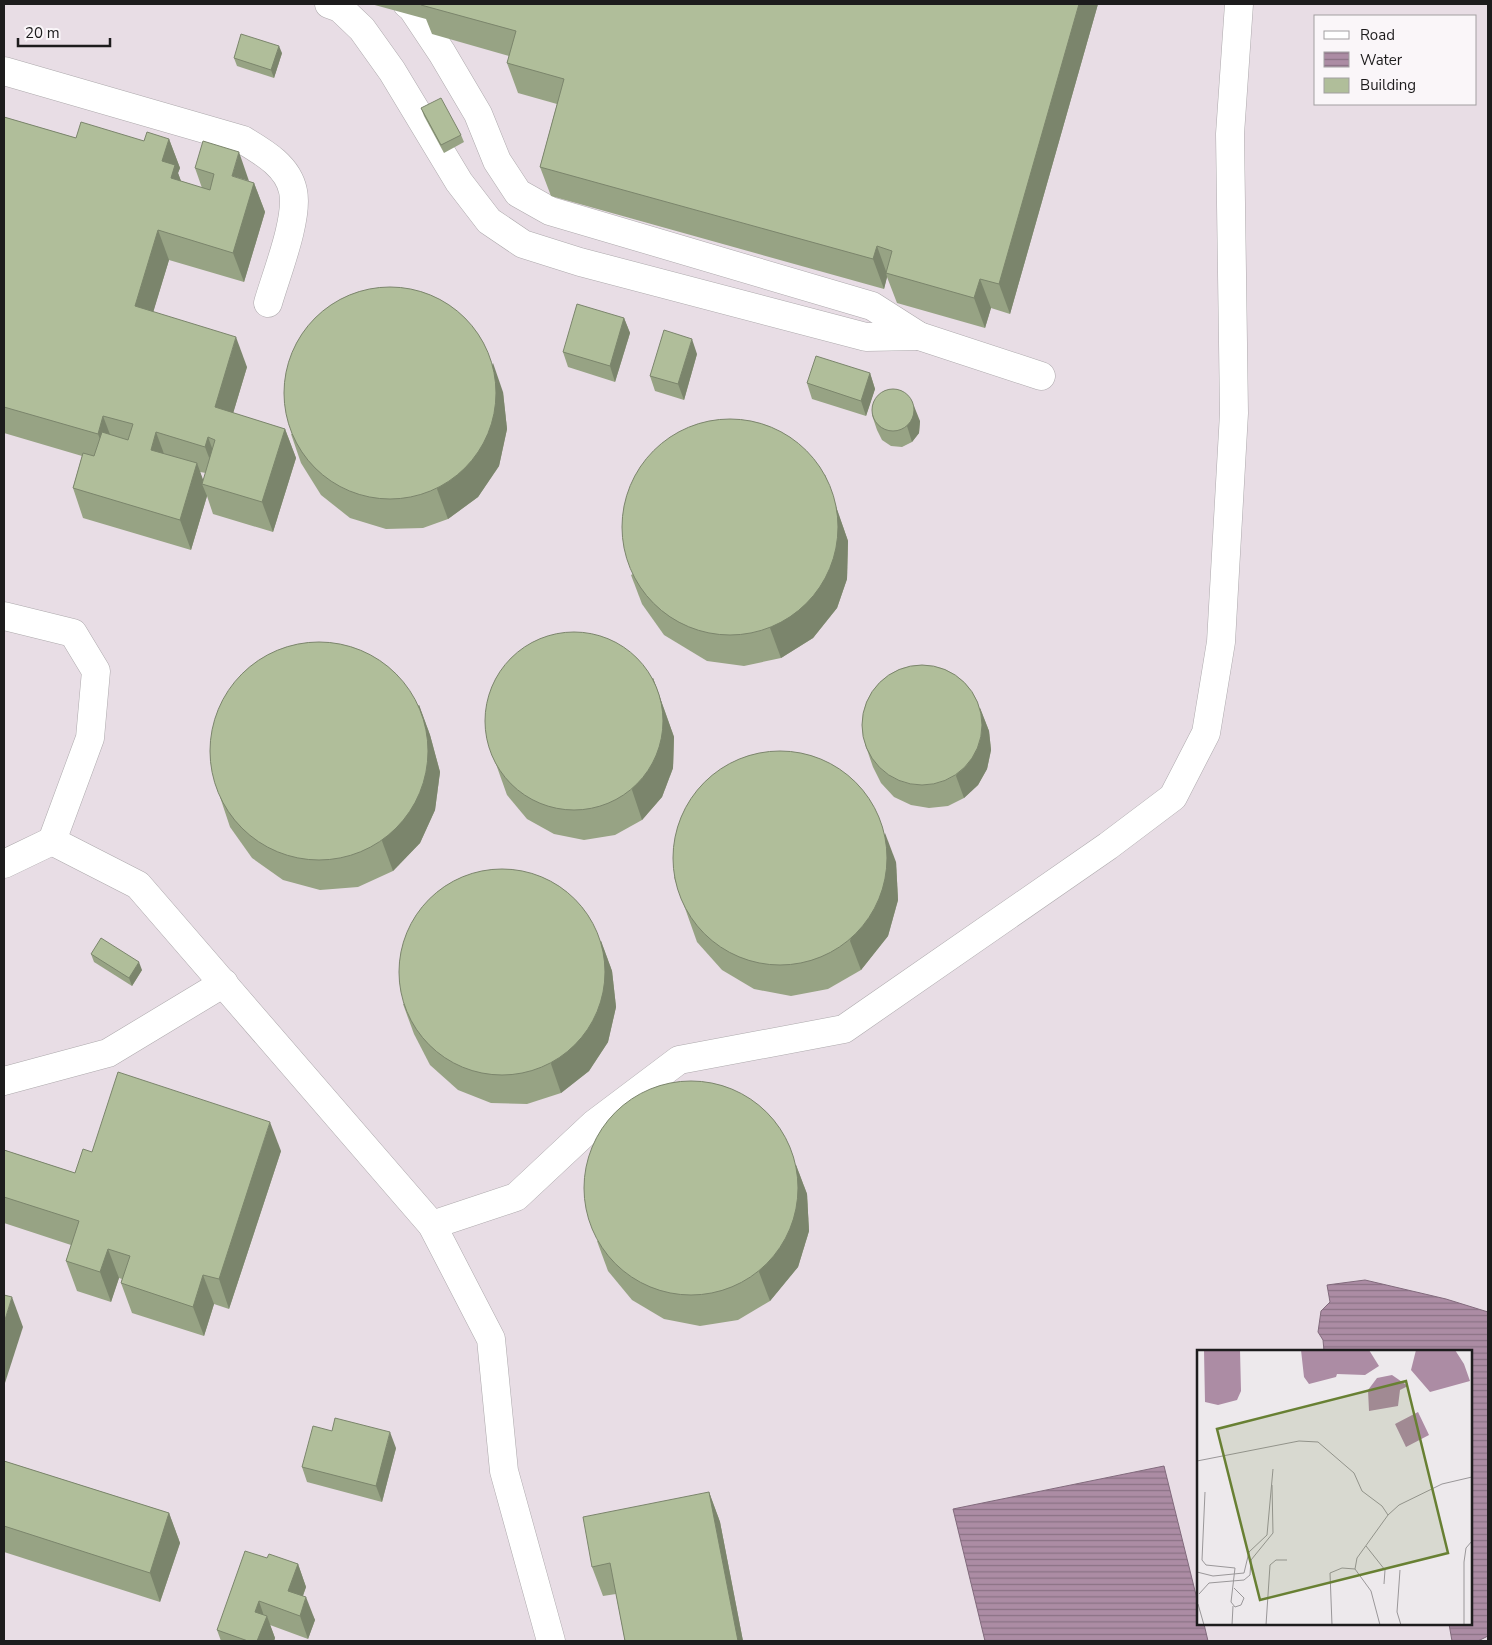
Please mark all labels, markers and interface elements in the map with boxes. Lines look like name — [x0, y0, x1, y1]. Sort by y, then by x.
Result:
scale bar — [18, 15, 110, 47]
legend — [1314, 15, 1477, 105]
text: 20 m — [25, 23, 60, 43]
text: Road — [1360, 25, 1395, 45]
text: Water — [1360, 50, 1403, 70]
text: Building — [1360, 75, 1416, 95]
inset map — [1197, 1350, 1472, 1625]

